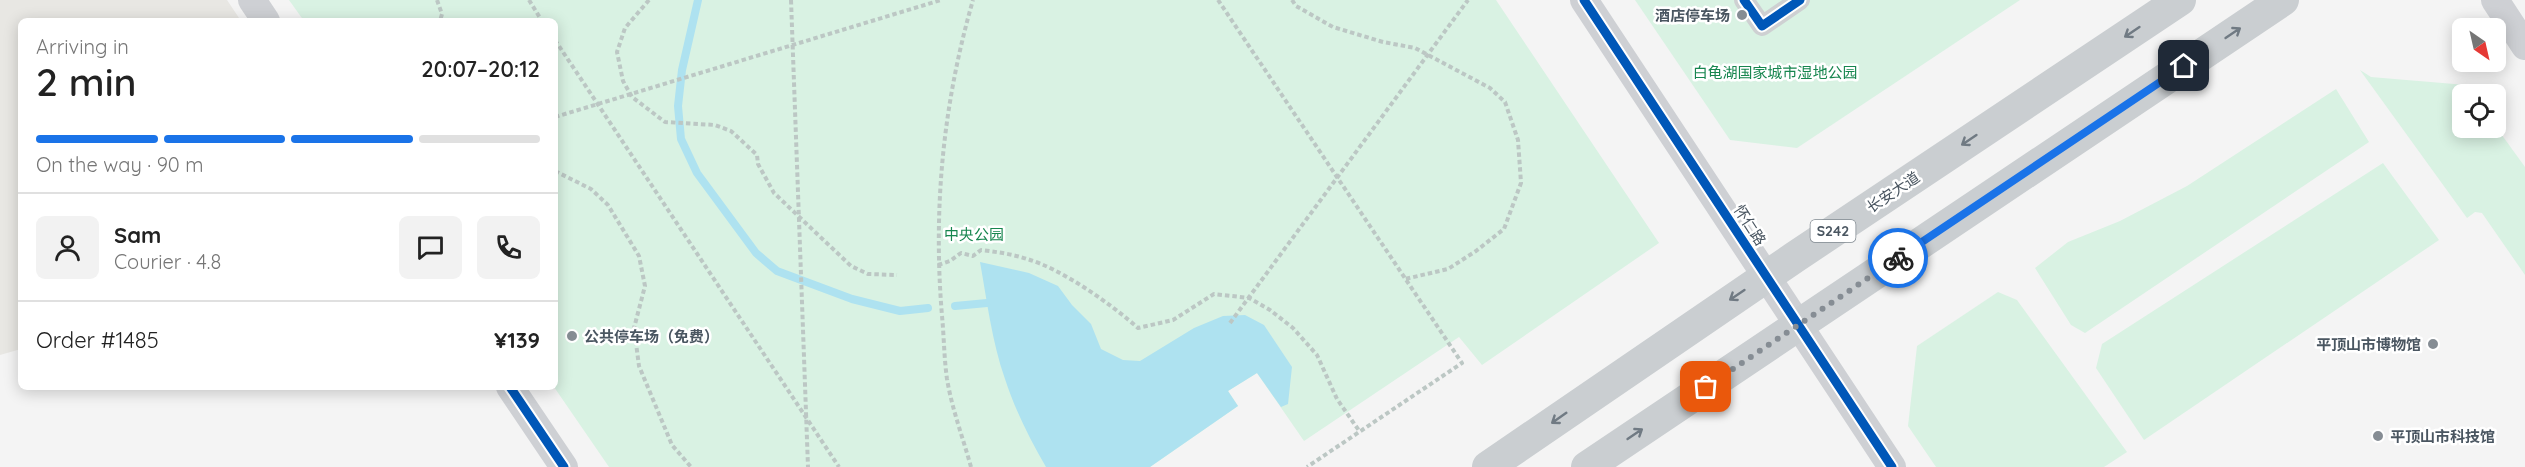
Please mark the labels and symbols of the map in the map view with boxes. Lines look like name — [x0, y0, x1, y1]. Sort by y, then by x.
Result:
place label: 酒店停车场 — [1655, 6, 1730, 25]
marker: 酒店停车场 — [1735, 8, 1749, 22]
north arrow — [2452, 18, 2506, 72]
one-way arrow — [2123, 26, 2140, 39]
one-way arrow — [2224, 27, 2241, 39]
pin — [2158, 40, 2209, 91]
park label: 白龟湖国家城市湿地公园 — [1692, 63, 1858, 82]
one-way arrow — [1961, 134, 1978, 147]
street label: 长安大道 — [1863, 167, 1923, 217]
street label: 怀仁路 — [1730, 201, 1770, 249]
road number: S242 — [1810, 220, 1856, 242]
park label: 中央公园 — [944, 225, 1004, 244]
courier — [1868, 228, 1928, 288]
one-way arrow — [1729, 289, 1746, 302]
place label: 公共停车场（免费） — [584, 327, 719, 346]
marker: 公共停车场（免费） — [565, 329, 579, 343]
place label: 平顶山市博物馆 — [2316, 335, 2421, 354]
marker: 平顶山市博物馆 — [2426, 337, 2440, 351]
pin — [1680, 361, 1731, 412]
one-way arrow — [1552, 412, 1568, 424]
place label: 平顶山市科技馆 — [2390, 427, 2495, 446]
one-way arrow — [1626, 428, 1643, 440]
marker: 平顶山市科技馆 — [2371, 429, 2385, 443]

